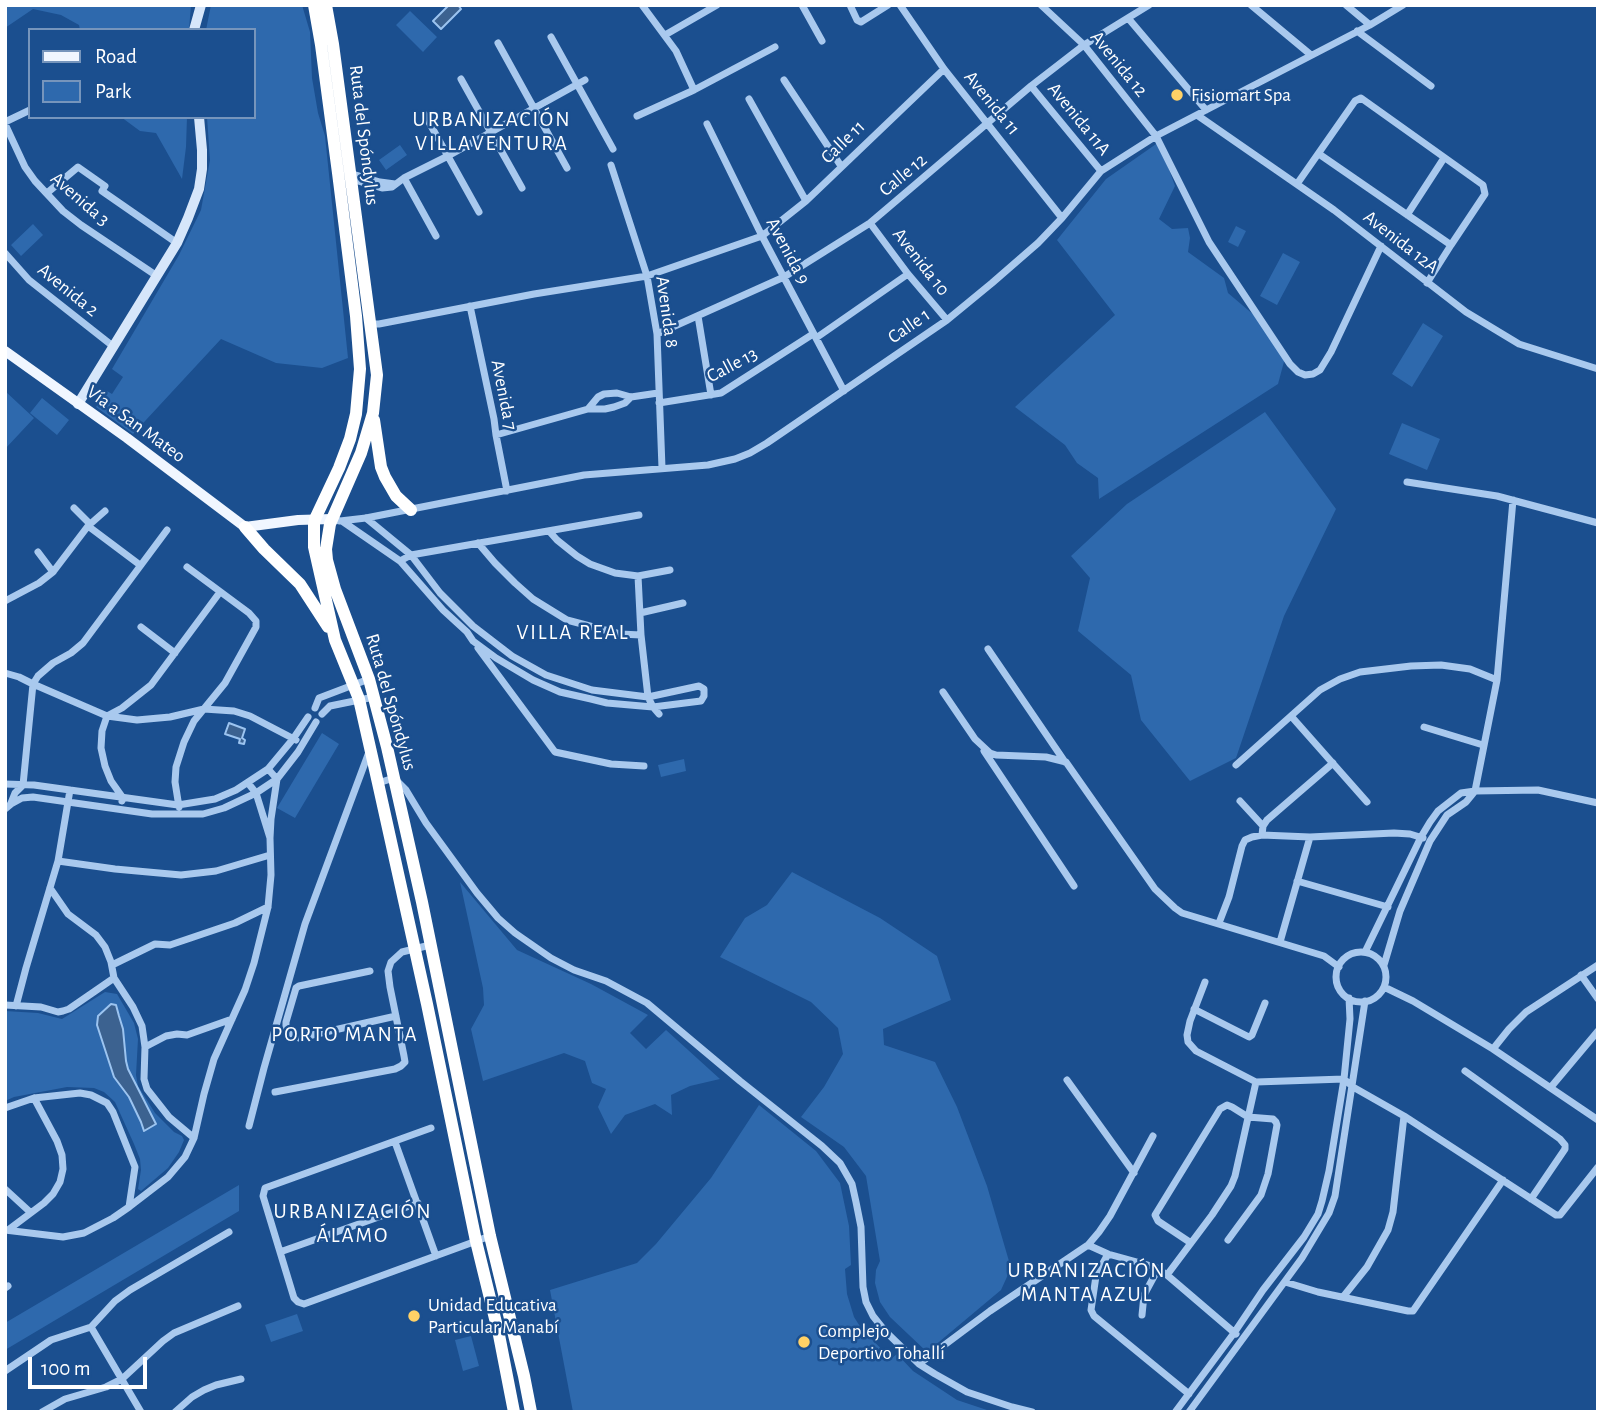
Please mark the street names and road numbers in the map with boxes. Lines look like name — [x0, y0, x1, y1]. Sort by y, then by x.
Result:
street label: Avenida 12 — [1085, 26, 1153, 102]
street label: Ruta del Spóndylus — [344, 64, 384, 206]
street label: Avenida 11 — [959, 66, 1025, 140]
street label: Avenida 11A — [1043, 78, 1115, 160]
street label: Calle 11 — [816, 115, 870, 169]
street label: Calle 12 — [875, 149, 931, 201]
street label: Avenida 3 — [46, 167, 114, 231]
street label: Avenida 12A — [1359, 205, 1443, 279]
street label: Avenida 9 — [761, 214, 815, 288]
street label: Avenida 10 — [887, 224, 955, 300]
street label: Avenida 2 — [33, 258, 103, 322]
street label: Avenida 8 — [651, 275, 683, 349]
street label: Calle 1 — [883, 303, 935, 349]
street label: Calle 13 — [703, 342, 761, 388]
street label: Avenida 7 — [486, 358, 522, 432]
street label: Vía a San Mateo — [82, 380, 190, 468]
street label: Ruta del Spóndylus — [361, 631, 421, 773]

